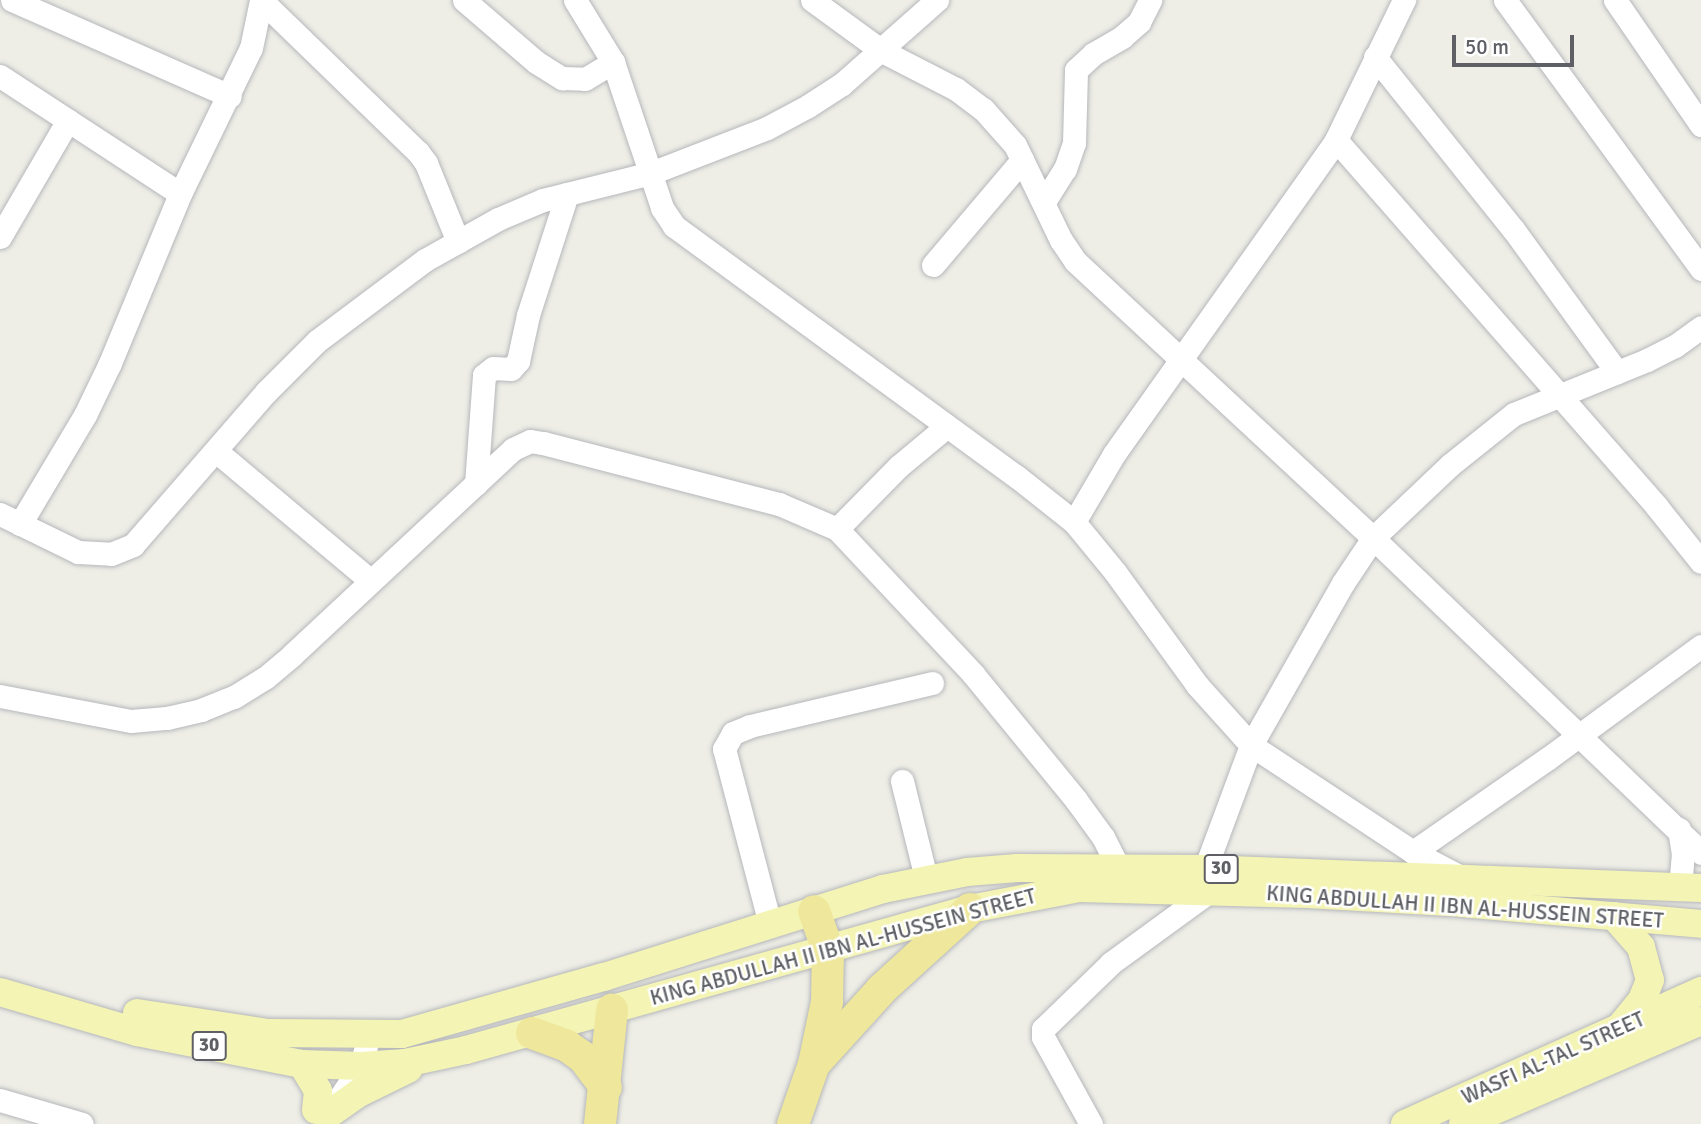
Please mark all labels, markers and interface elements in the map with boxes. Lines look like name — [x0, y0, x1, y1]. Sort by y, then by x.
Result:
scale bar — [1456, 21, 1578, 65]
text: 50 m — [1465, 34, 1509, 60]
road number: 30 — [1204, 854, 1238, 884]
street label: KING ABDULLAH II IBN AL-HUSSEIN STREET — [1265, 881, 1665, 933]
street label: KING ABDULLAH II IBN AL-HUSSEIN STREET — [647, 883, 1039, 1011]
street label: WASFI AL-TAL STREET — [1458, 1006, 1648, 1110]
road number: 30 — [192, 1030, 227, 1062]

